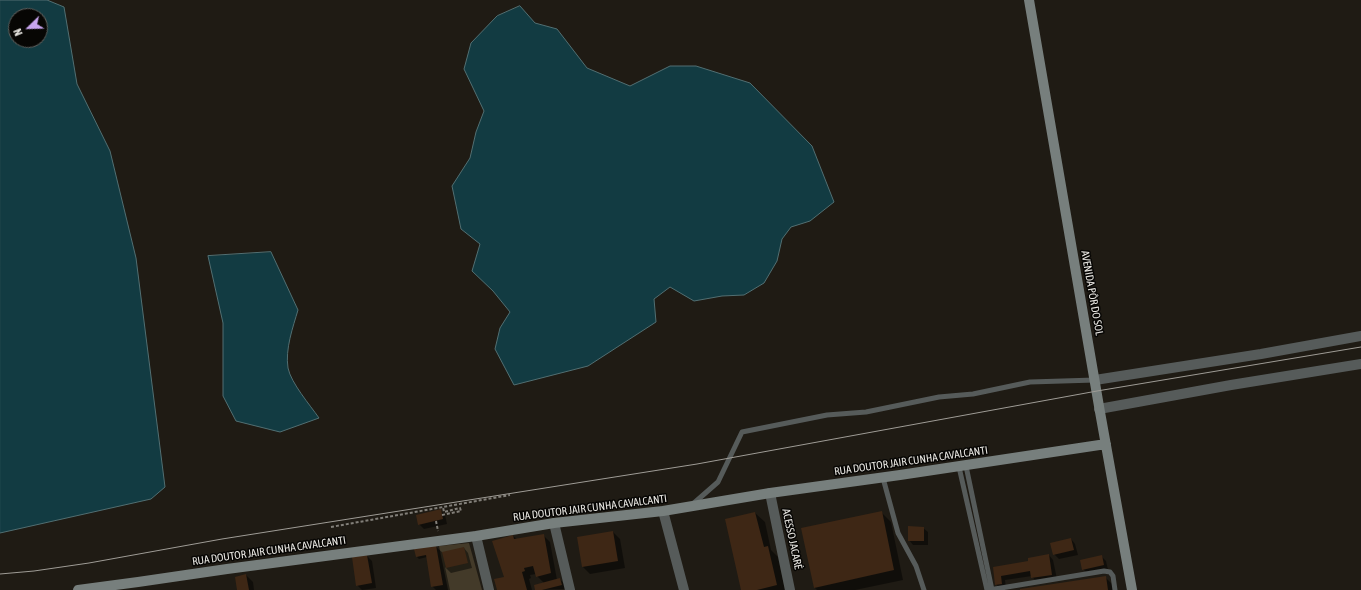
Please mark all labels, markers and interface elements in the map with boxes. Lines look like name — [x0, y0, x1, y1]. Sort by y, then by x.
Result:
north arrow — [8, 8, 48, 48]
text: N — [11, 27, 25, 38]
street label: AVENIDA PÔR DO SOL — [1078, 250, 1106, 336]
street label: RUA DOUTOR JAIR CUNHA CAVALCANTI — [833, 444, 989, 478]
street label: RUA DOUTOR JAIR CUNHA CAVALCANTI — [512, 492, 668, 524]
street label: ACESSO JACARÉ — [779, 507, 805, 571]
street label: RUA DOUTOR JAIR CUNHA CAVALCANTI — [191, 534, 347, 568]

